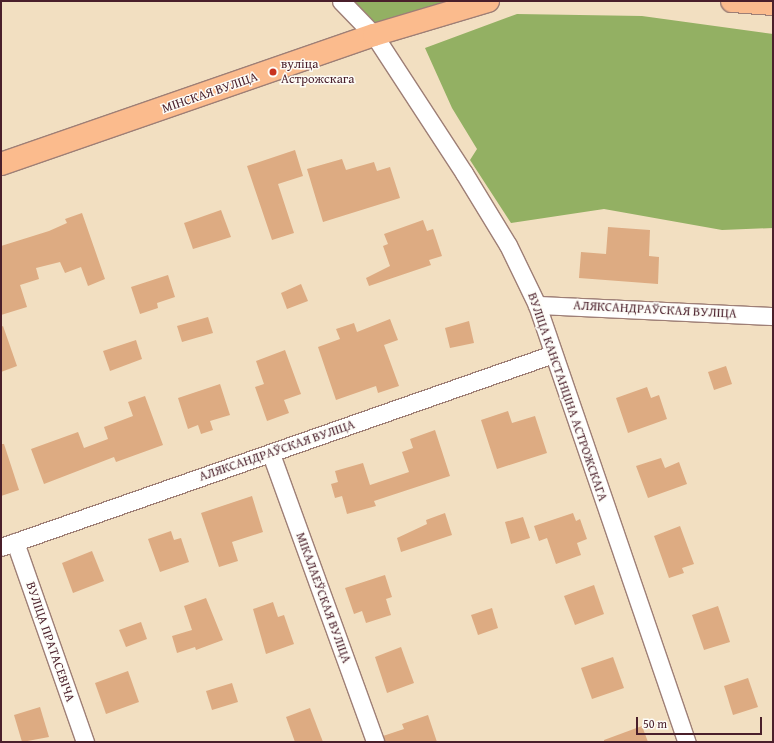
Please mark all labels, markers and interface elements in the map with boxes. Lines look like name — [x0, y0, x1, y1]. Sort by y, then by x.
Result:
place label: вуліца Астрожскага — [281, 57, 355, 88]
marker: вуліца Астрожскага — [268, 67, 278, 77]
street label: МІНСКАЯ ВУЛІЦА — [160, 69, 260, 117]
street label: ВУЛІЦА КАНСТАНЦІНА АСТРОЖСКАГА — [524, 291, 610, 503]
street label: АЛЯКСАНДРАЎСКАЯ ВУЛІЦА — [573, 298, 737, 322]
street label: АЛЯКСАНДРАЎСКАЯ ВУЛІЦА — [197, 417, 357, 485]
street label: МІКАЛАЕЎСКАЯ ВУЛІЦА — [292, 531, 354, 665]
street label: ВУЛІЦА ПРАТАСЕВІЧА — [22, 580, 78, 704]
scale bar — [638, 709, 764, 735]
text: 50 m — [643, 715, 667, 732]

